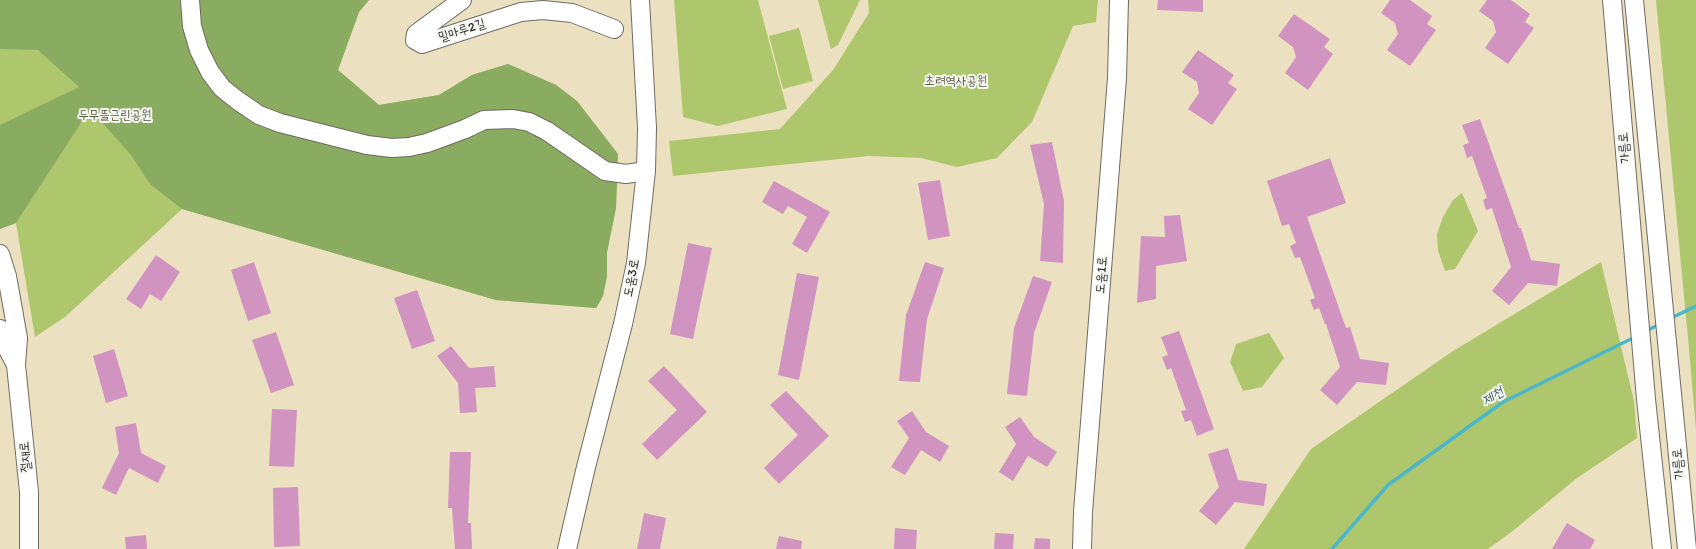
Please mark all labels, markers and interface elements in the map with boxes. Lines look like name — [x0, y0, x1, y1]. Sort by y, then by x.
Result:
street label: 밀마루2길 — [436, 16, 488, 46]
park label: 초려역사공원 — [925, 74, 987, 90]
park label: 두무뜰근린공원 — [78, 108, 152, 124]
street label: 가름로 — [1616, 132, 1634, 164]
street label: 도움1로 — [1093, 256, 1111, 294]
street label: 도움3로 — [621, 258, 643, 298]
water label: 제천 — [1479, 384, 1507, 410]
street label: 절재로 — [17, 441, 35, 473]
street label: 가름로 — [1670, 448, 1688, 480]

